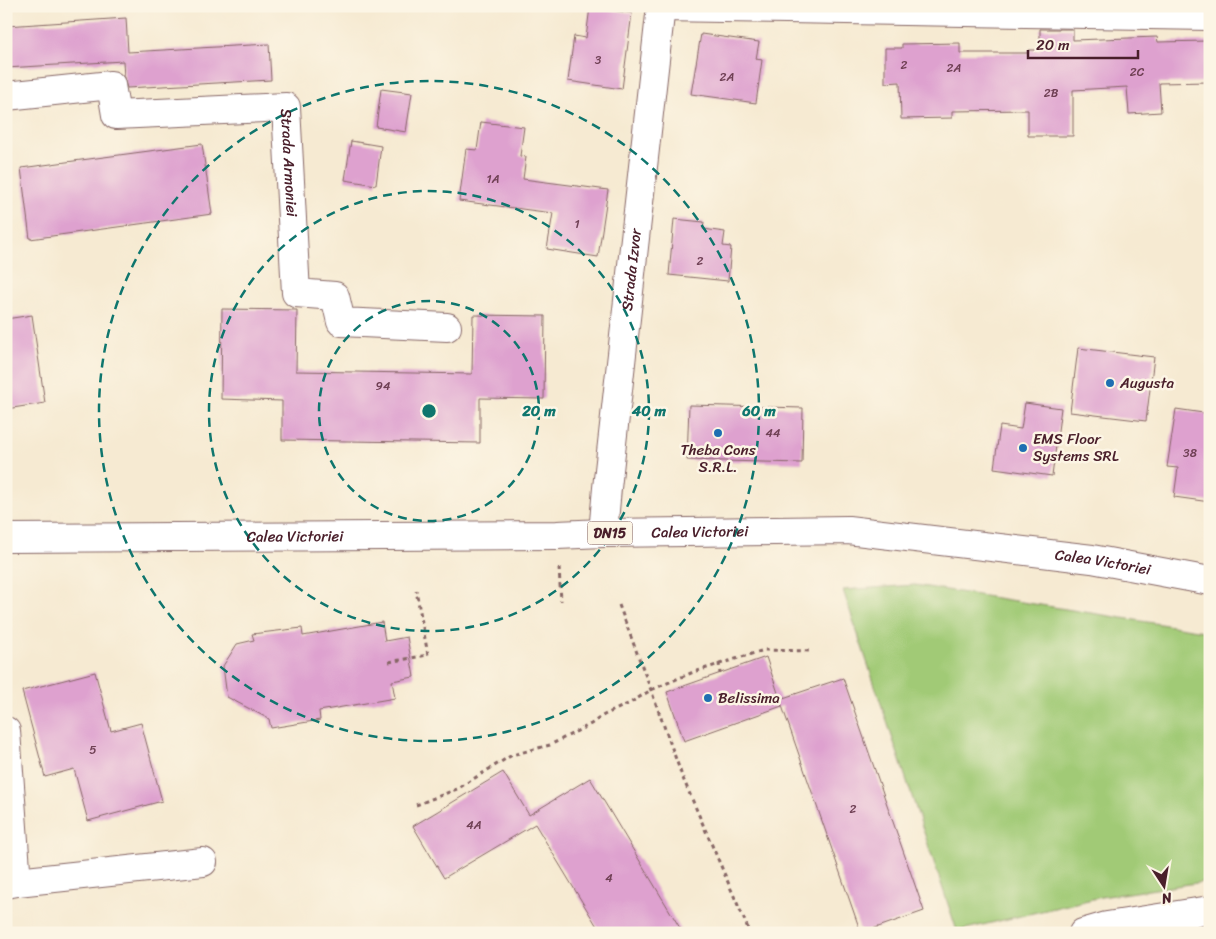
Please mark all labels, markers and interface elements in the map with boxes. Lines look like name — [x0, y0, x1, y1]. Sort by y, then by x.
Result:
scale bar — [1028, 28, 1138, 60]
text: 20 m — [1036, 32, 1070, 58]
house number: 3 — [595, 49, 602, 71]
house number: 2 — [901, 54, 908, 76]
house number: 2A — [947, 57, 962, 79]
house number: 2C — [1130, 61, 1145, 83]
house number: 2A — [720, 66, 735, 88]
house number: 2B — [1044, 82, 1059, 104]
street label: Strada Armoniei — [273, 108, 305, 218]
house number: 1A — [486, 168, 500, 190]
house number: 1 — [574, 213, 580, 235]
street label: Strada Izvor — [614, 226, 649, 312]
house number: 2 — [697, 250, 704, 272]
place label: Augusta — [1119, 370, 1174, 396]
house number: 94 — [376, 375, 391, 397]
marker: Augusta — [1104, 377, 1116, 389]
text: 20 m — [521, 398, 556, 424]
text: 40 m — [631, 398, 667, 424]
text: 60 m — [741, 398, 776, 424]
centre of rings — [420, 402, 438, 420]
house number: 44 — [765, 422, 781, 444]
place label: EMS Floor Systems SRL — [1033, 426, 1119, 469]
marker: Theba Cons S.R.L. — [712, 427, 724, 439]
place label: Theba Cons S.R.L. — [680, 437, 756, 480]
marker: EMS Floor Systems SRL — [1017, 442, 1029, 454]
house number: 38 — [1183, 442, 1197, 464]
street label: Calea Victoriei — [651, 518, 749, 545]
road number: DN15 — [588, 522, 632, 544]
street label: Calea Victoriei — [247, 523, 344, 550]
street label: Calea Victoriei — [1054, 542, 1154, 583]
place label: Belissima — [718, 685, 780, 711]
marker: Belissima — [702, 692, 714, 704]
house number: 5 — [89, 739, 97, 761]
house number: 2 — [850, 798, 857, 820]
house number: 4A — [466, 814, 482, 836]
north arrow — [1138, 862, 1188, 912]
house number: 4 — [605, 867, 613, 889]
text: N — [1159, 885, 1175, 912]

